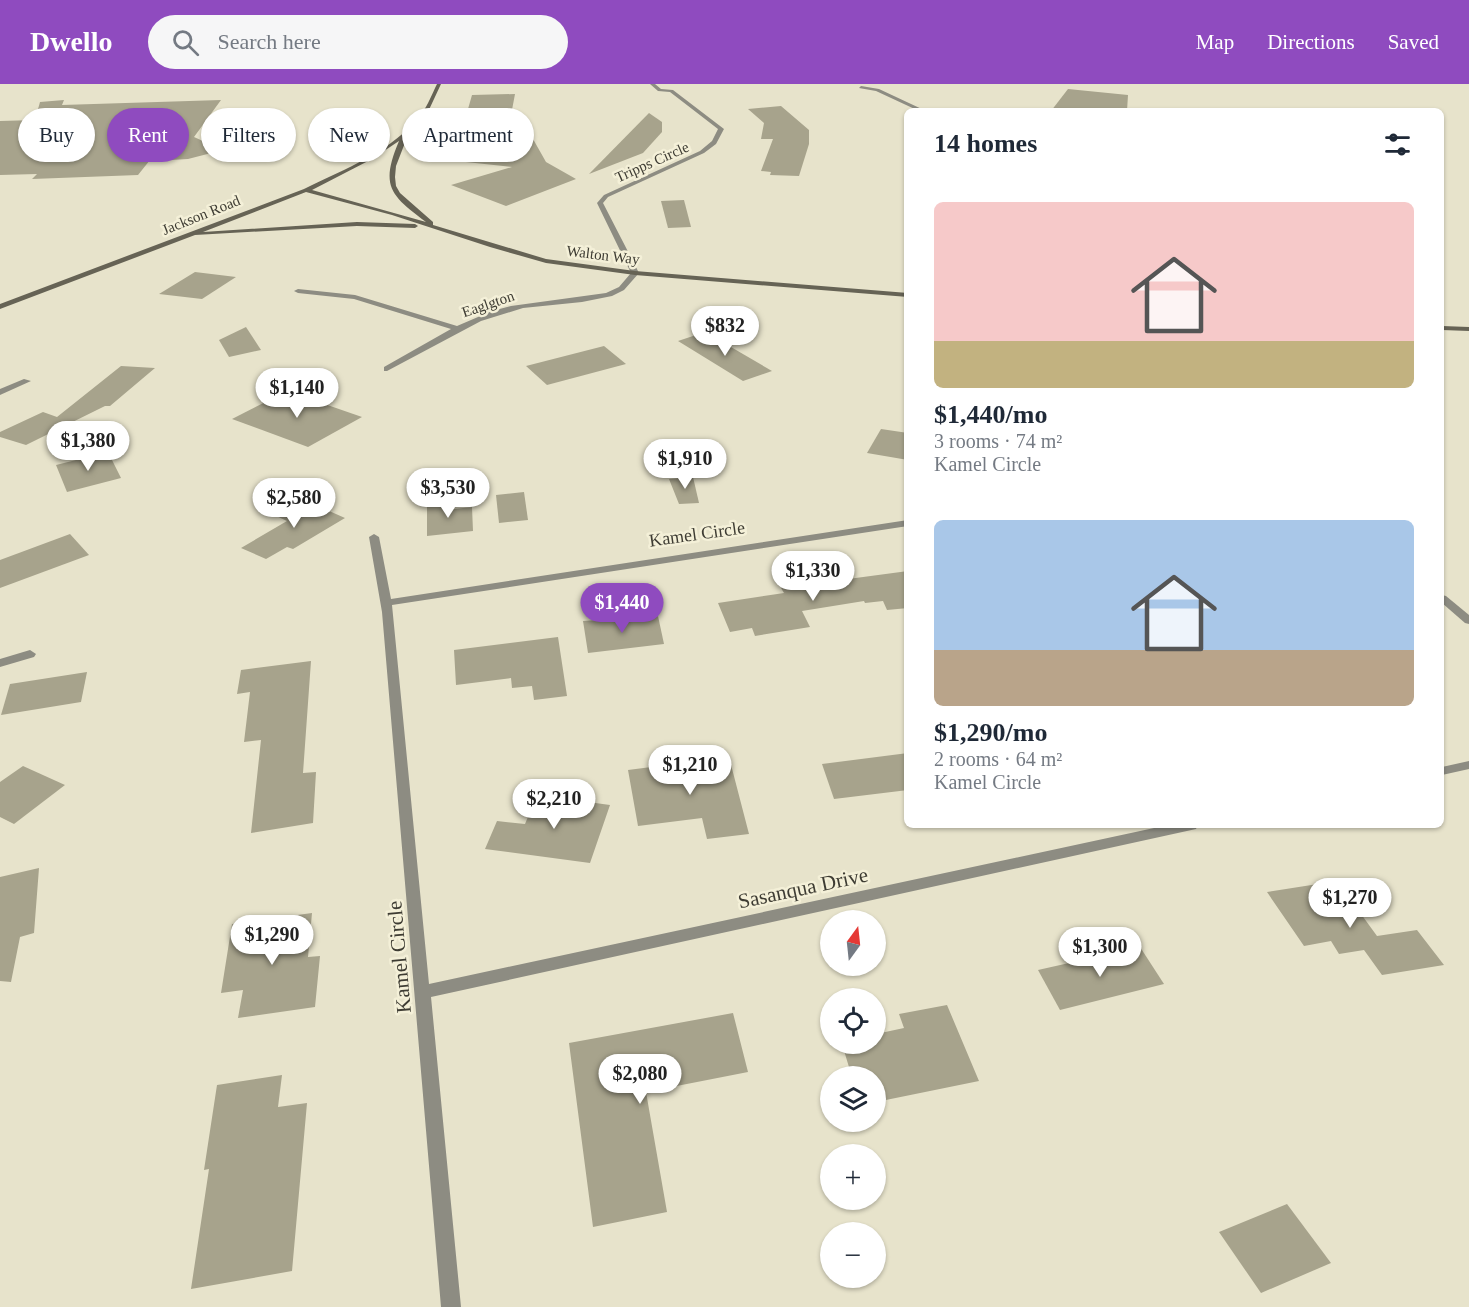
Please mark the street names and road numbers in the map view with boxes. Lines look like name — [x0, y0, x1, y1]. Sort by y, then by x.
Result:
street label: Tripps Circle — [613, 138, 692, 185]
street label: Jackson Road — [160, 192, 243, 238]
street label: Walton Way — [566, 243, 641, 267]
street label: Eaglgton — [460, 287, 517, 320]
street label: Kamel Circle — [648, 517, 746, 551]
street label: Sasanqua Drive — [736, 862, 870, 914]
street label: Kamel Circle — [382, 900, 416, 1014]

